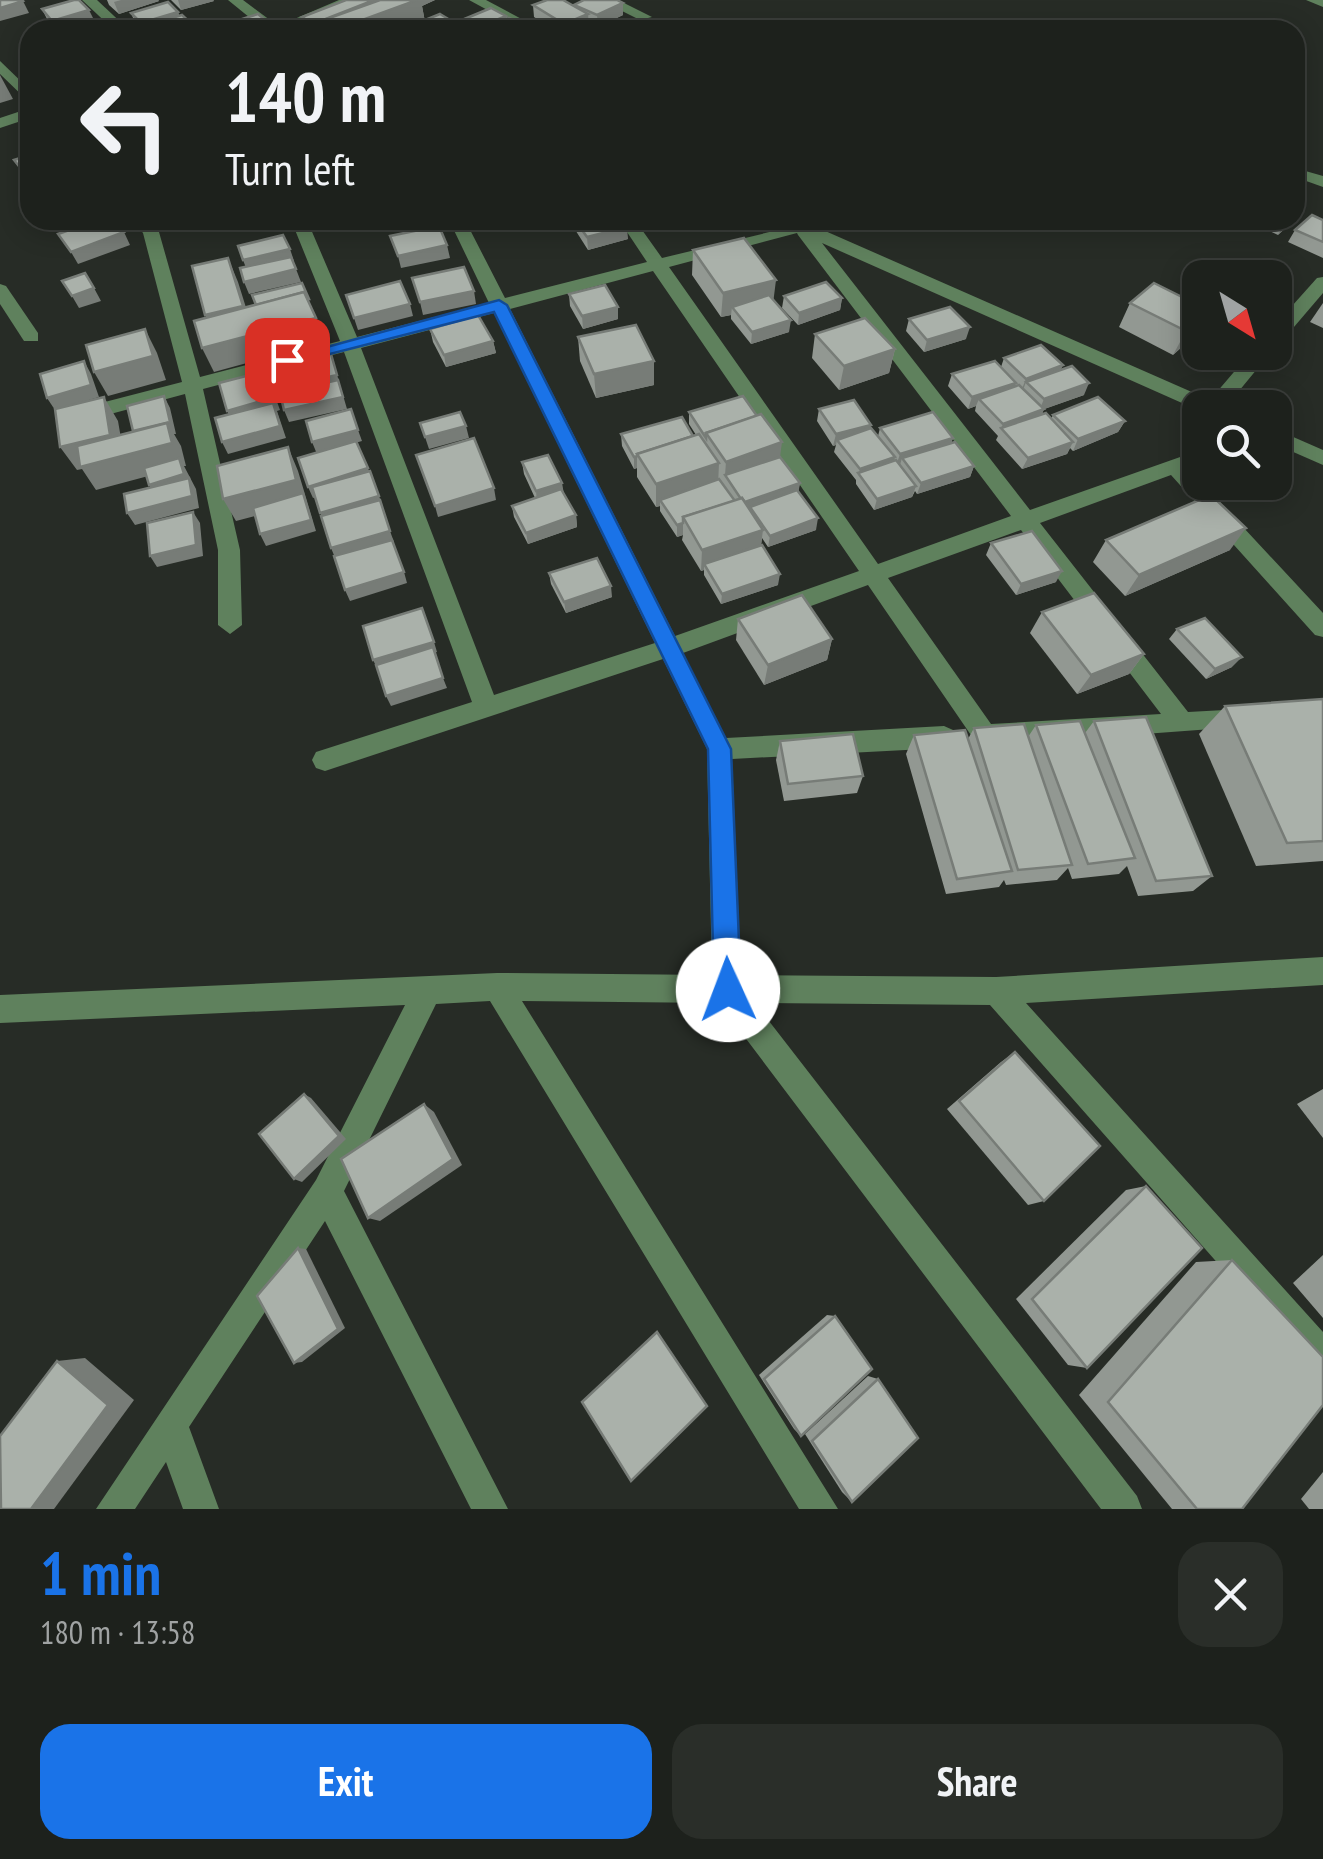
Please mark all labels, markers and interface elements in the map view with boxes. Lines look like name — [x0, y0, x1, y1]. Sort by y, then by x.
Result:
text: 140 m — [225, 51, 386, 141]
icon: left — [60, 60, 190, 190]
text: Turn left — [225, 139, 355, 197]
north arrow — [1182, 260, 1292, 370]
map controls — [1182, 260, 1292, 500]
pin — [245, 318, 330, 403]
icon: arrive — [260, 333, 315, 388]
button: search — [1182, 390, 1292, 500]
position arrow — [676, 938, 780, 1042]
text: 1 min — [40, 1534, 161, 1612]
button: close — [1178, 1542, 1283, 1647]
text: 180 m · 13:58 — [40, 1611, 195, 1653]
button: Exit — [40, 1724, 652, 1839]
button: Share — [672, 1724, 1283, 1839]

